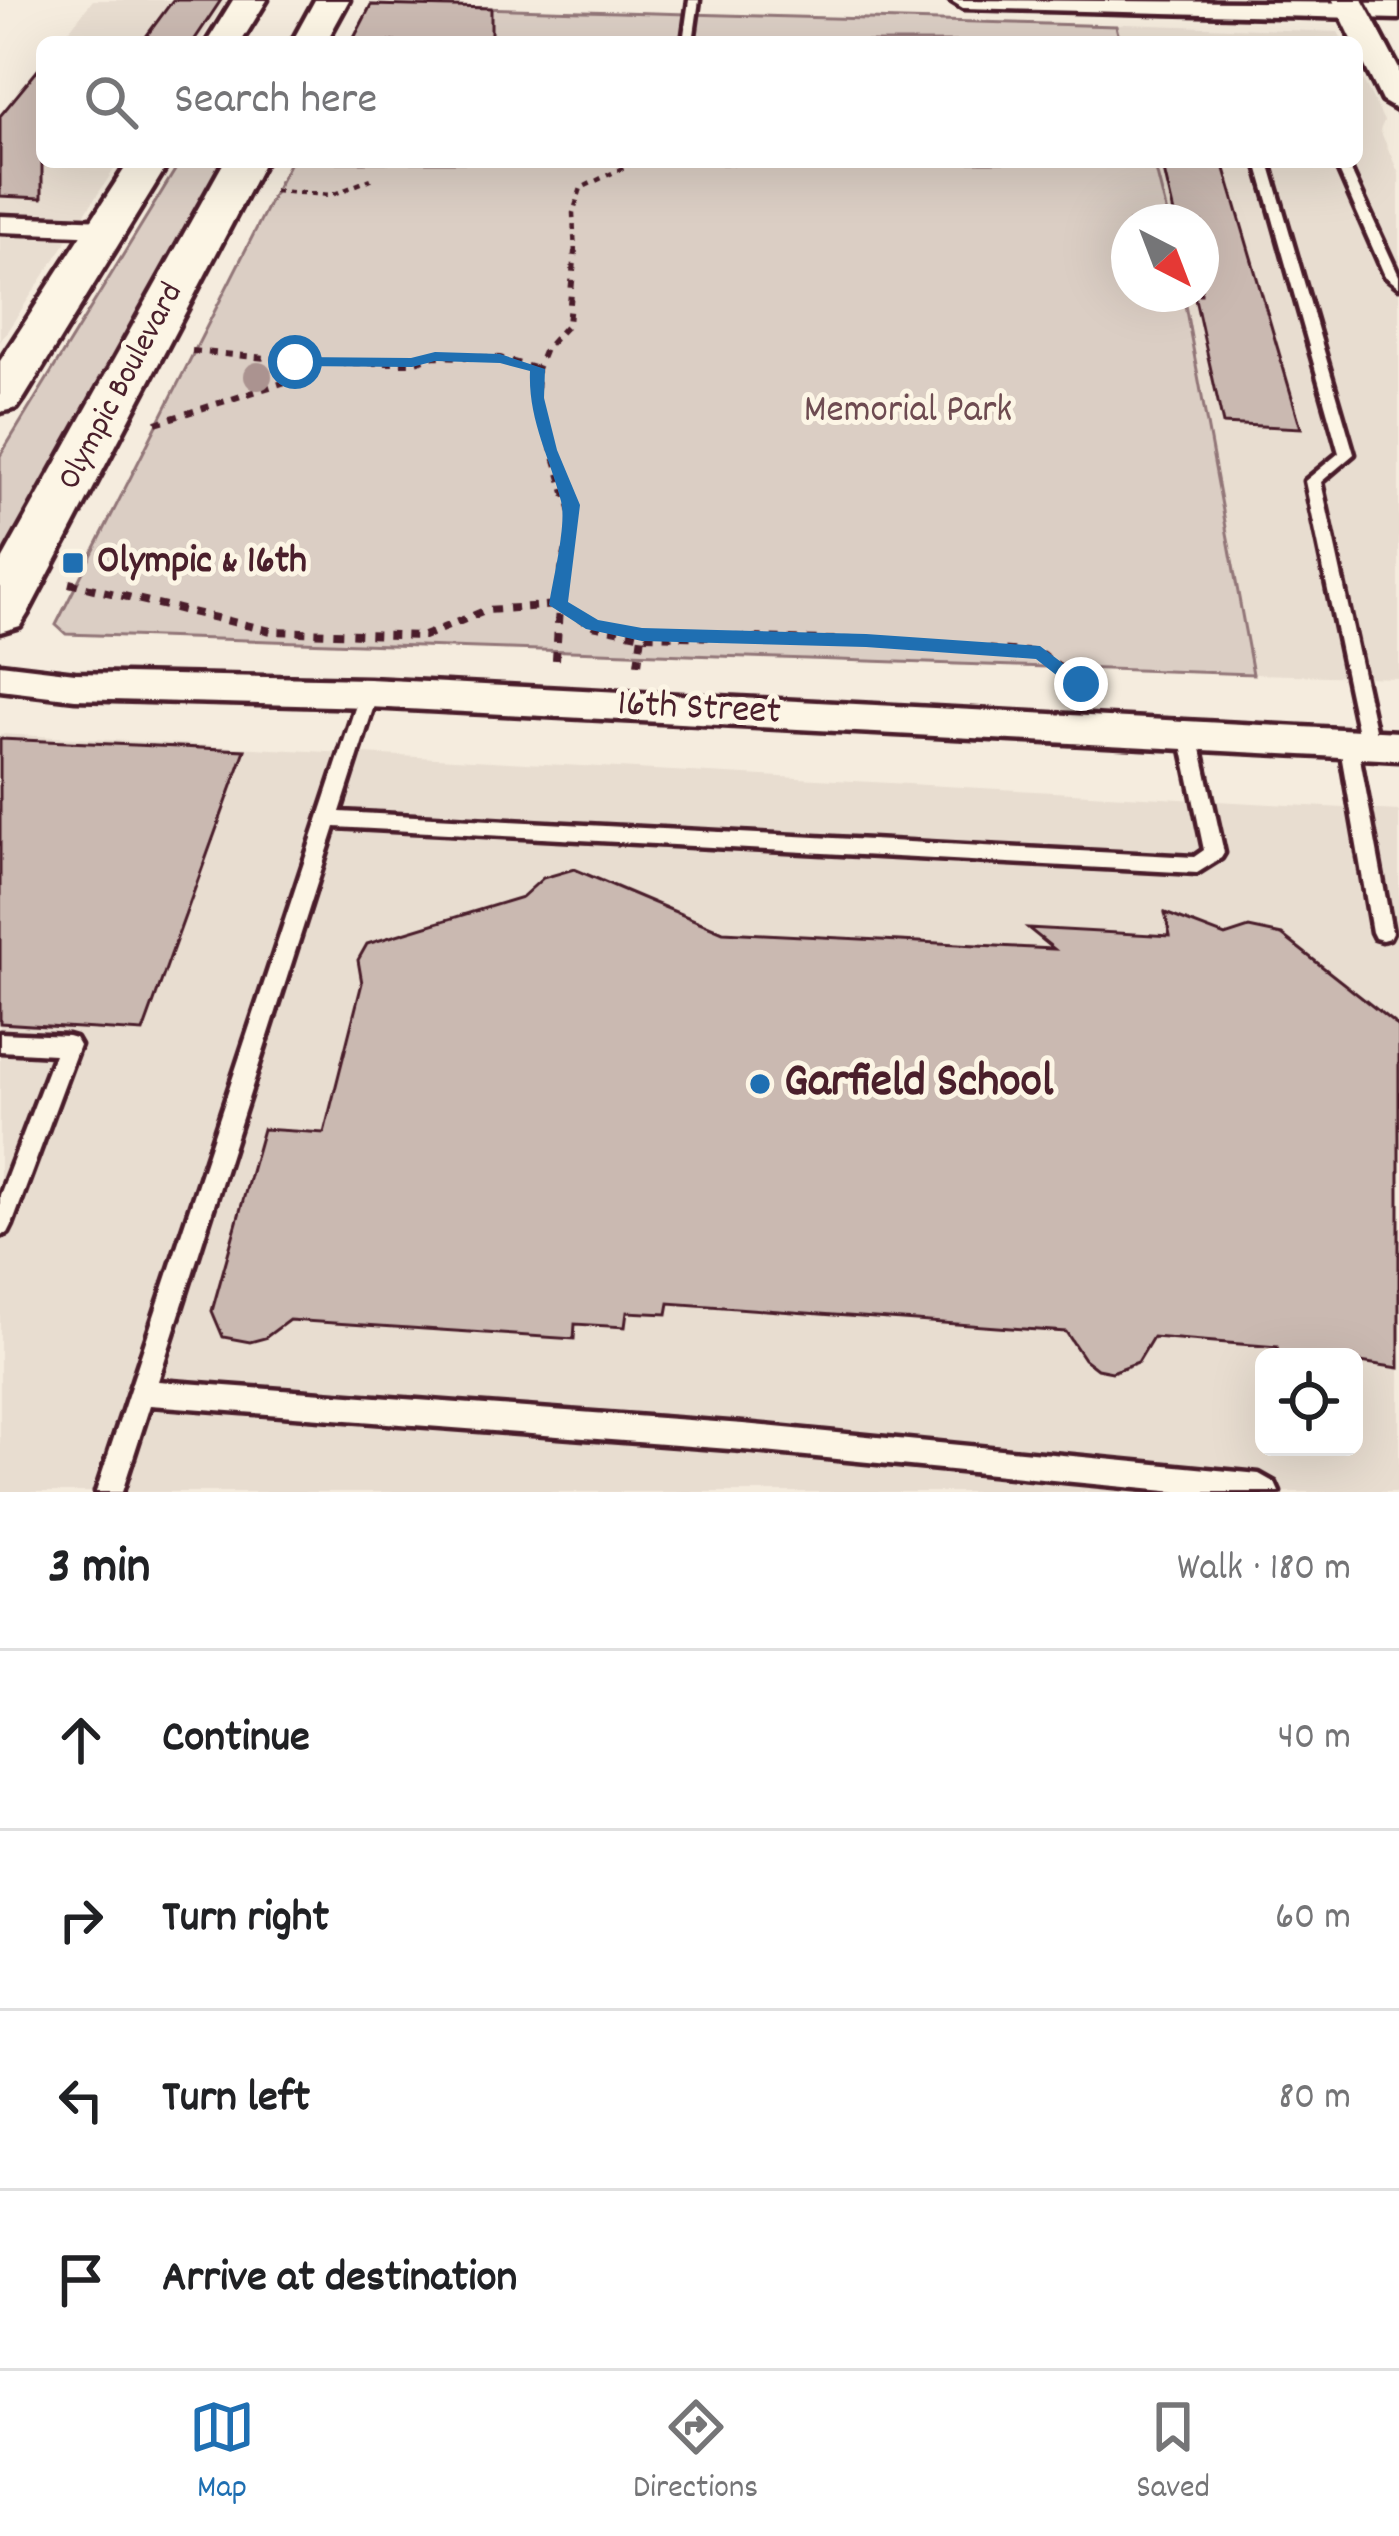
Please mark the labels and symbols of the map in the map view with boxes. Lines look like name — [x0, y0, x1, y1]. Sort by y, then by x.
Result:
north arrow — [1111, 204, 1219, 312]
street label: Olympic Boulevard — [48, 275, 196, 499]
route start — [268, 335, 322, 389]
park label: Memorial Park — [804, 385, 1012, 440]
place label: Olympic & 16th — [97, 536, 307, 591]
marker: Olympic & 16th — [60, 550, 86, 576]
route end — [1054, 657, 1108, 711]
street label: 16th Street — [616, 678, 782, 742]
place label: Garfield School — [784, 1050, 1054, 1119]
marker: Garfield School — [747, 1071, 773, 1097]

